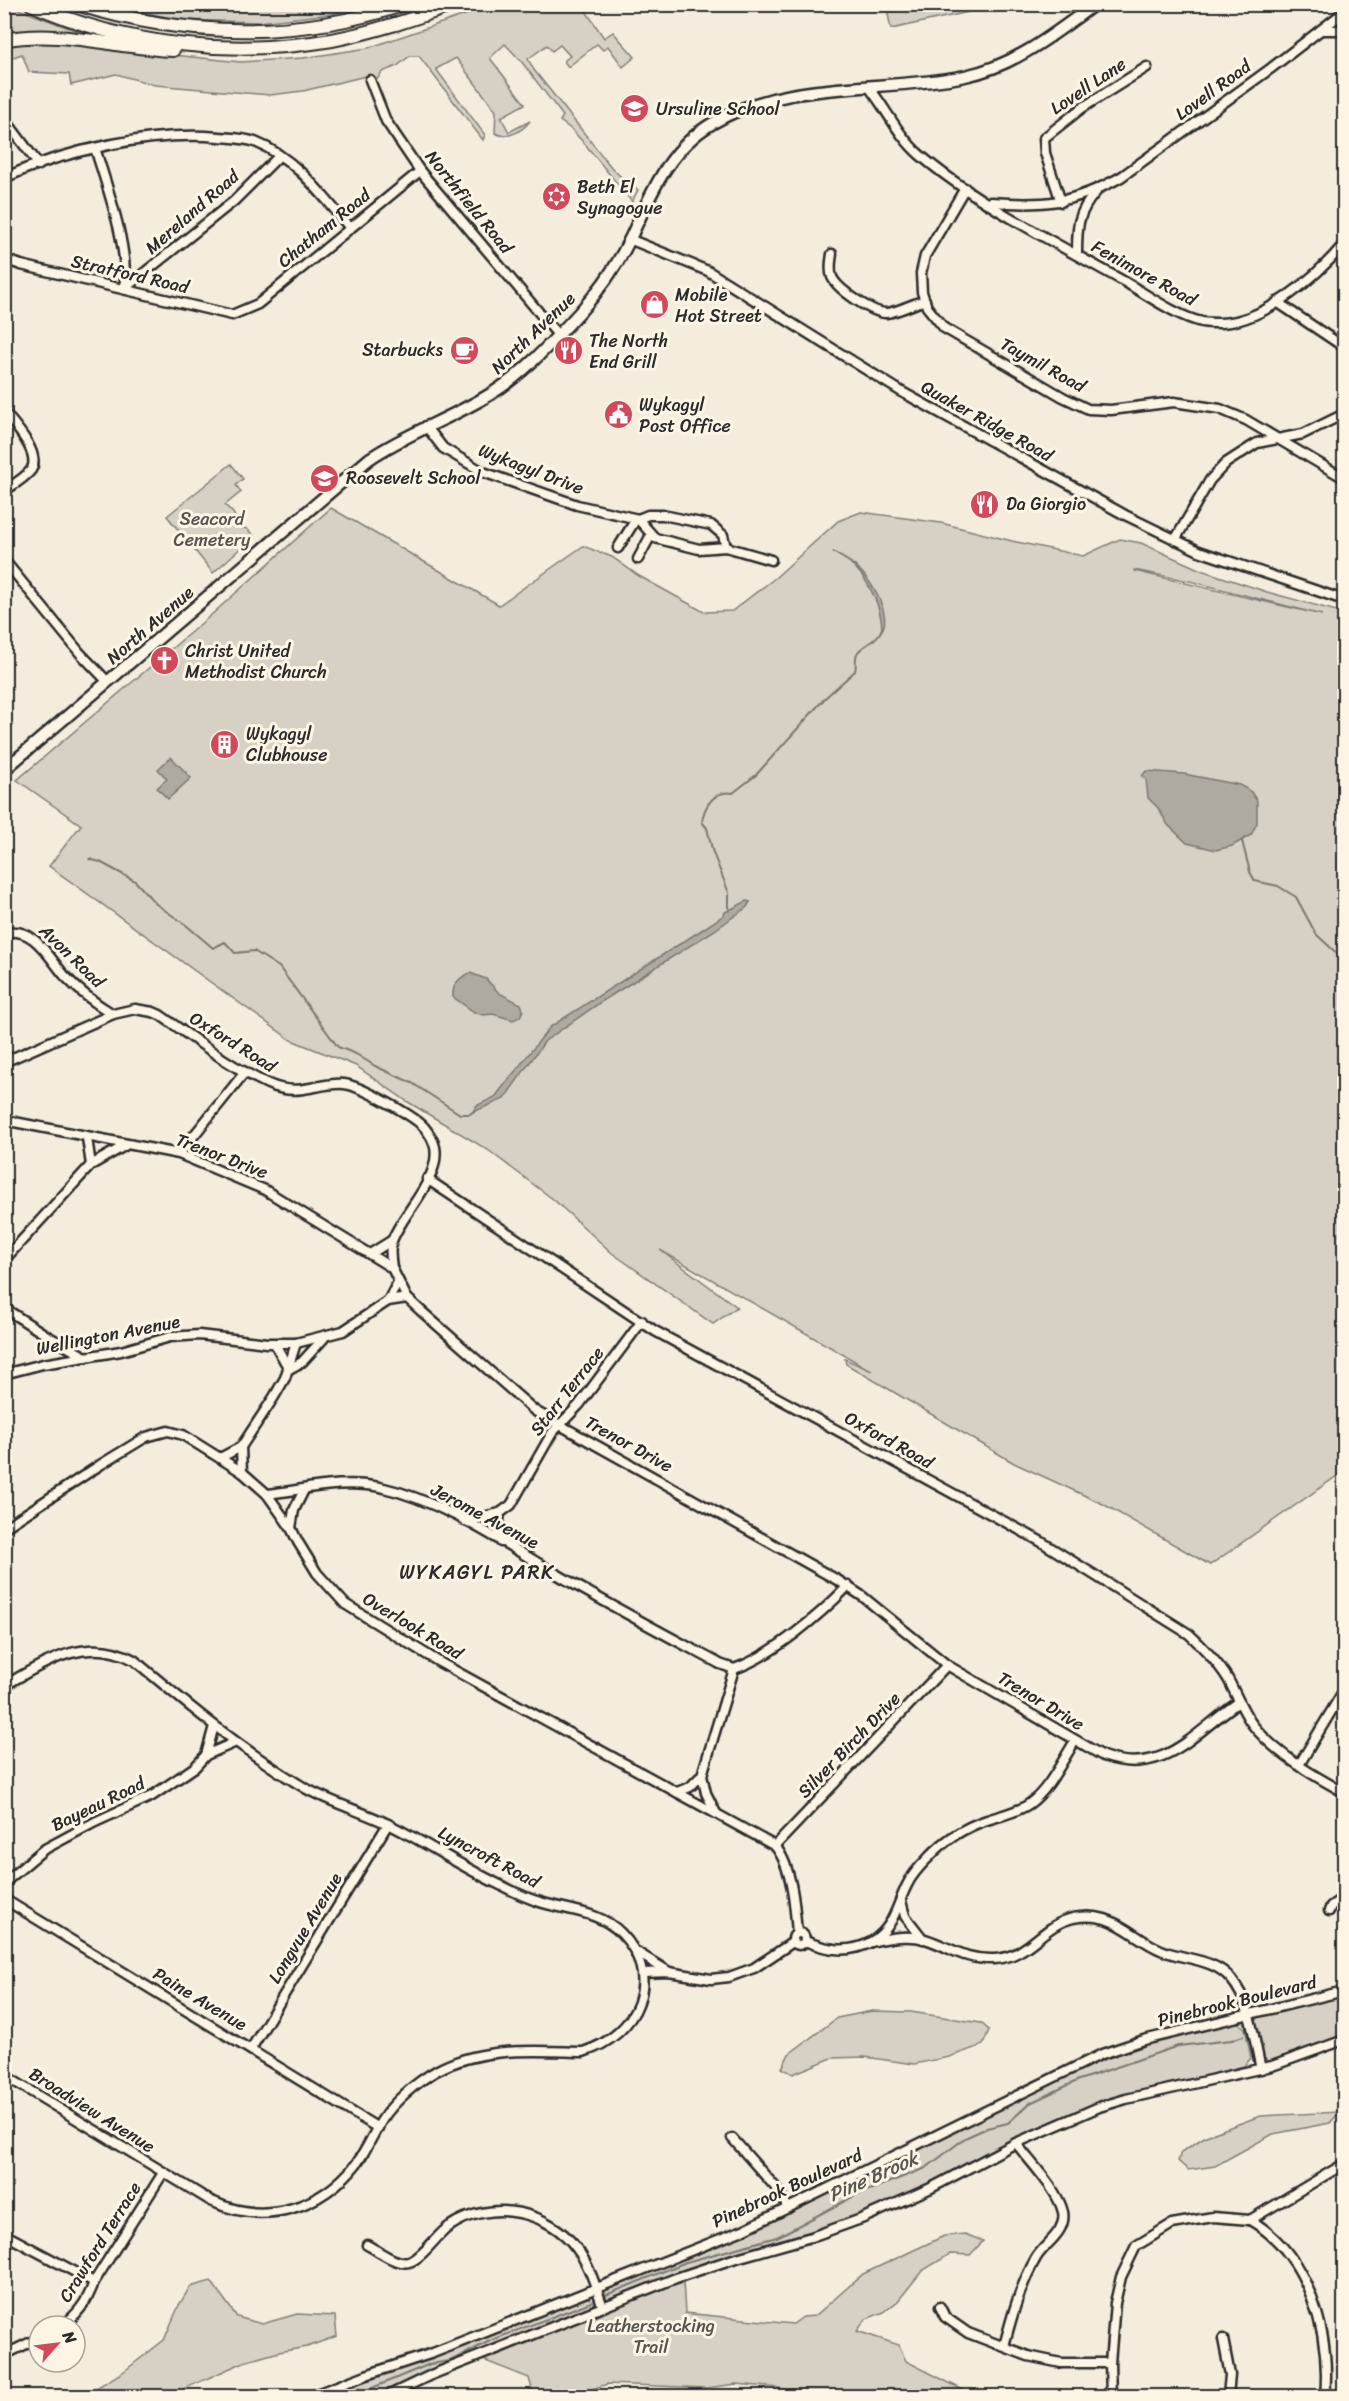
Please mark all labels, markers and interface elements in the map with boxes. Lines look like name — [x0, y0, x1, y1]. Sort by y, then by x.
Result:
street label: Lovell Lane — [1043, 49, 1133, 123]
street label: Lovell Road — [1168, 50, 1259, 129]
school or university icon: Ursuline School — [619, 93, 651, 125]
place label: Ursuline School — [656, 93, 780, 125]
street label: Northfield Road — [417, 143, 522, 262]
street label: Mereland Road — [137, 160, 248, 263]
place label: Beth El Synagogue — [577, 171, 663, 224]
street label: Chatham Road — [270, 179, 379, 276]
synagogue icon: Beth El Synagogue — [540, 181, 572, 213]
street label: Fenimore Road — [1085, 231, 1204, 316]
street label: Stratford Road — [68, 245, 193, 303]
place label: Mobile Hot Street — [675, 279, 762, 332]
street label: North Avenue — [483, 284, 583, 382]
shop icon: Mobile Hot Street — [638, 289, 670, 321]
place label: The North End Grill — [589, 325, 668, 378]
street label: Taymil Road — [994, 328, 1093, 402]
place label: Starbucks — [362, 334, 444, 366]
cafe icon: Starbucks — [448, 334, 480, 366]
restaurant icon: The North End Grill — [552, 335, 584, 367]
street label: Quaker Ridge Road — [915, 371, 1061, 471]
place label: Wykagyl Post Office — [639, 389, 731, 442]
public building icon: Wykagyl Post Office — [602, 399, 634, 431]
street label: Wykagyl Drive — [474, 434, 588, 504]
school or university icon: Roosevelt School — [309, 462, 341, 494]
place label: Roosevelt School — [346, 462, 481, 494]
restaurant icon: Da Giorgio — [969, 488, 1001, 520]
place label: Da Giorgio — [1006, 488, 1086, 520]
park label: Seacord Cemetery — [174, 503, 251, 556]
street label: North Avenue — [99, 577, 202, 673]
place label: Christ United Methodist Church — [185, 635, 327, 688]
church icon: Christ United Methodist Church — [148, 645, 180, 677]
place label: Wykagyl Clubhouse — [246, 718, 327, 771]
building icon: Wykagyl Clubhouse — [209, 728, 241, 760]
street label: Avon Road — [31, 915, 114, 997]
street label: Oxford Road — [183, 1002, 284, 1082]
street label: Trenor Drive — [171, 1124, 273, 1188]
street label: Wellington Avenue — [33, 1305, 183, 1365]
street label: Starr Terrace — [521, 1339, 613, 1443]
street label: Oxford Road — [838, 1402, 941, 1478]
street label: Trenor Drive — [579, 1407, 679, 1481]
street label: Jerome Avenue — [424, 1474, 545, 1558]
district label: WYKAGYL PARK — [399, 1555, 555, 1590]
street label: Overlook Road — [356, 1583, 471, 1670]
street label: Trenor Drive — [991, 1662, 1091, 1740]
street label: Silver Birch Drive — [789, 1684, 909, 1806]
street label: Bayeau Road — [46, 1767, 152, 1841]
street label: Lyncroft Road — [432, 1817, 547, 1898]
street label: Longvue Avenue — [259, 1866, 351, 1990]
street label: Paine Avenue — [147, 1958, 254, 2040]
street label: Pinebrook Boulevard — [1154, 1965, 1321, 2036]
street label: Broadview Avenue — [22, 2058, 162, 2162]
street label: Pinebrook Boulevard — [706, 2138, 869, 2237]
water label: Pine Brook — [822, 2140, 925, 2212]
street label: Crawford Terrace — [50, 2175, 150, 2309]
park label: Leatherstocking Trail — [587, 2310, 715, 2363]
north arrow — [27, 2314, 87, 2374]
text: N — [54, 2325, 86, 2350]

